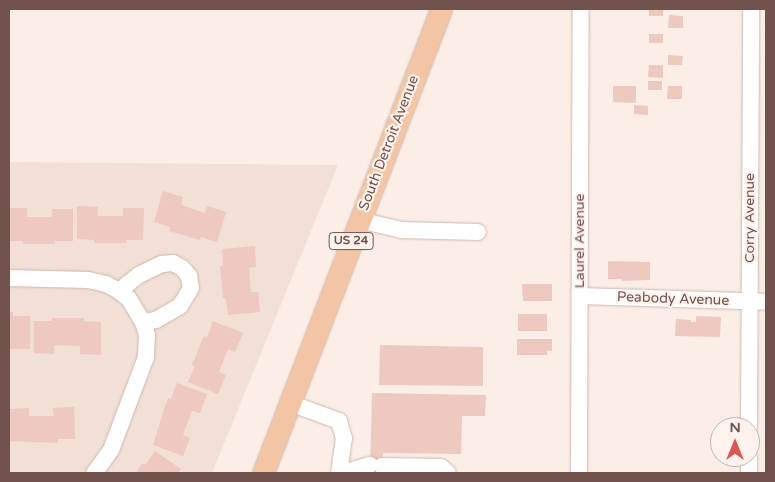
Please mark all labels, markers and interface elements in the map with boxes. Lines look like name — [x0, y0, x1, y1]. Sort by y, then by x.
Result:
street label: South Detroit Avenue — [356, 73, 422, 213]
street label: Corry Avenue — [742, 173, 758, 263]
street label: Laurel Avenue — [572, 194, 588, 288]
road number: US 24 — [328, 232, 374, 250]
street label: Peabody Avenue — [617, 289, 729, 309]
north arrow — [710, 417, 760, 467]
text: N — [729, 419, 741, 436]

